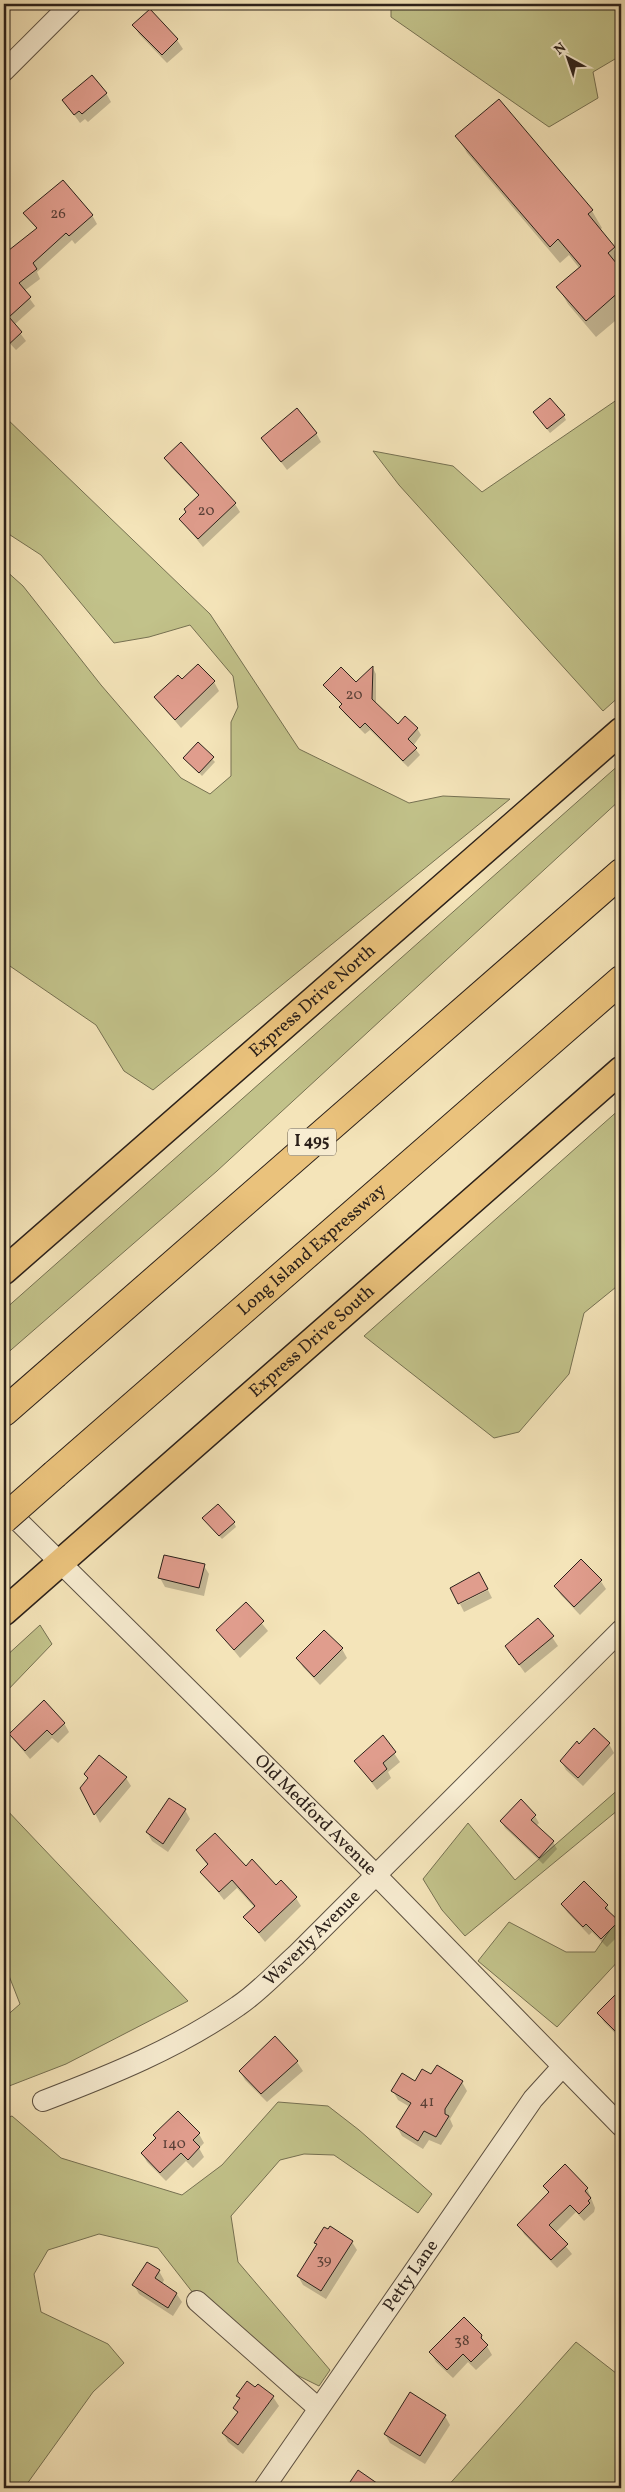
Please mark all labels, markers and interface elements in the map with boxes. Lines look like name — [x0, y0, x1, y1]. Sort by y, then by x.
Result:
north arrow — [542, 32, 592, 82]
text: N — [551, 39, 571, 60]
house number: 26 — [50, 204, 66, 225]
house number: 20 — [198, 501, 214, 522]
house number: 20 — [346, 685, 362, 706]
street label: Express Drive North — [244, 938, 381, 1063]
road number: I 495 — [288, 1128, 336, 1156]
street label: Long Island Expressway — [232, 1178, 392, 1322]
street label: Express Drive South — [244, 1279, 381, 1404]
street label: Old Medford Avenue — [249, 1749, 382, 1881]
street label: Waverly Avenue — [258, 1885, 366, 1992]
house number: 41 — [420, 2092, 434, 2113]
house number: 140 — [162, 2134, 186, 2155]
street label: Petty Lane — [377, 2235, 444, 2317]
house number: 39 — [316, 2250, 332, 2271]
house number: 38 — [454, 2331, 470, 2352]

